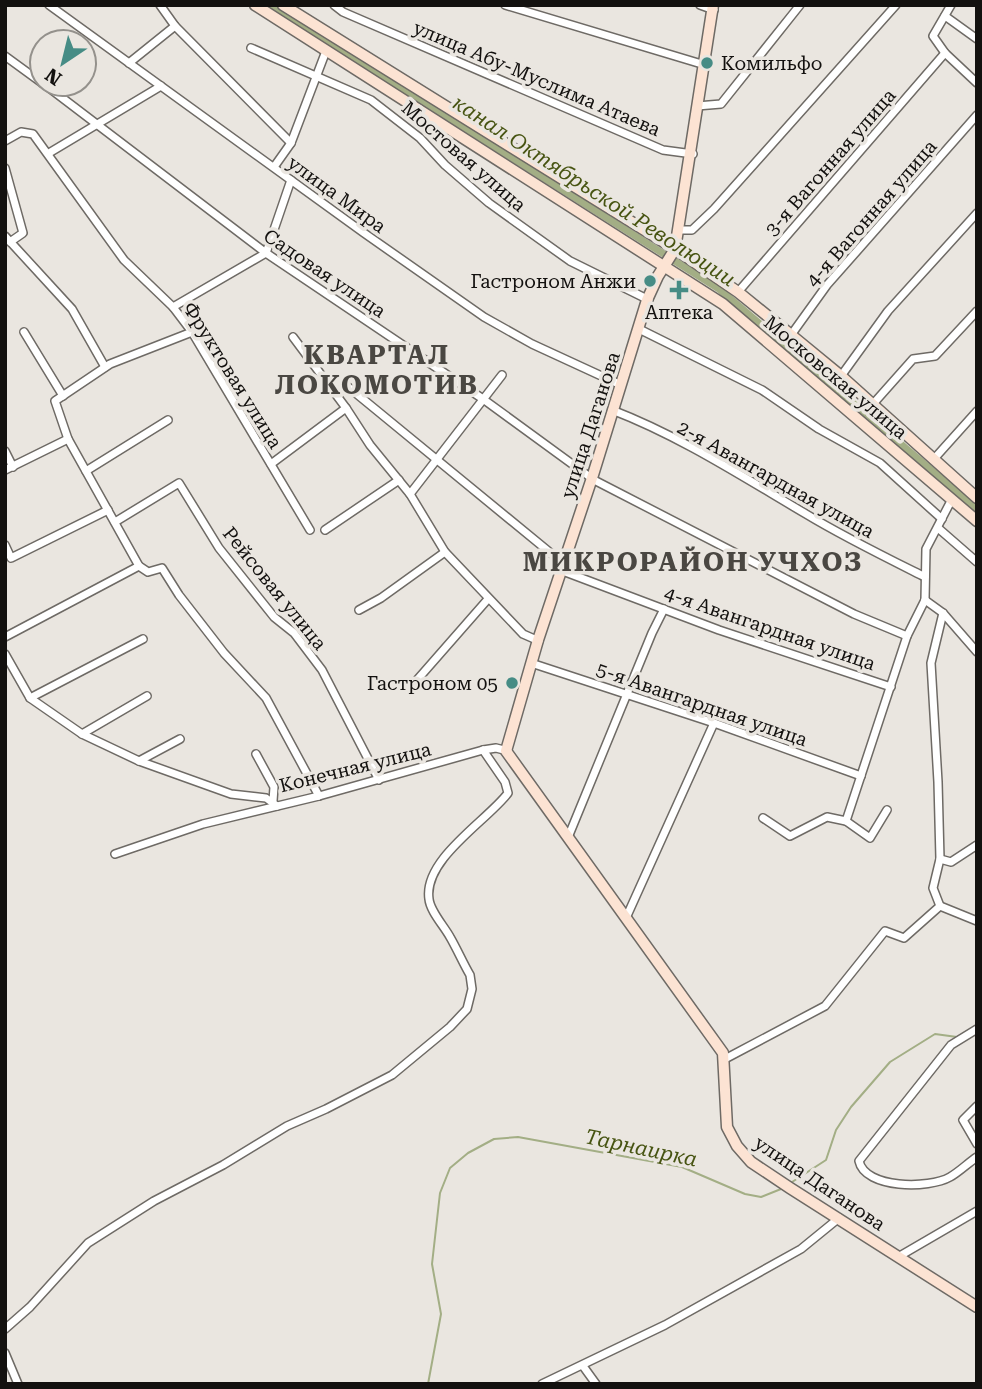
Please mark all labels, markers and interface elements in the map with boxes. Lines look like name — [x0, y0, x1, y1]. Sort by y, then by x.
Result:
street label: улица Абу-Муслима Атаева — [410, 16, 664, 141]
north arrow — [28, 28, 98, 98]
place label: Комильфо — [721, 52, 823, 75]
marker: Комильфо — [699, 55, 715, 71]
text: N — [41, 63, 66, 90]
street label: 3-я Вагонная улица — [760, 84, 901, 241]
water label: канал Октябрьской Революции — [448, 91, 740, 291]
street label: Мостовая улица — [397, 96, 531, 217]
street label: 4-я Вагонная улица — [801, 135, 942, 292]
street label: улица Мира — [283, 151, 391, 238]
street label: Садовая улица — [259, 224, 391, 323]
place label: Гастроном Анжи — [470, 270, 636, 293]
marker: Гастроном Анжи — [642, 273, 658, 289]
marker: Аптека — [671, 282, 687, 298]
street label: Фруктовая улица — [178, 298, 287, 453]
place label: Аптека — [645, 301, 714, 324]
street label: Московская улица — [759, 311, 913, 445]
district label: КВАРТАЛ ЛОКОМОТИВ — [275, 340, 479, 400]
street label: улица Даганова — [556, 348, 625, 501]
street label: 2-я Авангардная улица — [673, 416, 879, 544]
street label: Рейсовая улица — [218, 522, 332, 655]
district label: МИКРОРАЙОН УЧХОЗ — [523, 546, 863, 577]
street label: 4-я Авангардная улица — [661, 582, 879, 676]
street label: 5-я Авангардная улица — [593, 658, 811, 752]
place label: Гастроном 05 — [367, 672, 498, 695]
marker: Гастроном 05 — [504, 675, 520, 691]
street label: Конечная улица — [277, 737, 434, 797]
water label: Тарнаирка — [583, 1124, 699, 1172]
street label: улица Даганова — [750, 1131, 890, 1236]

